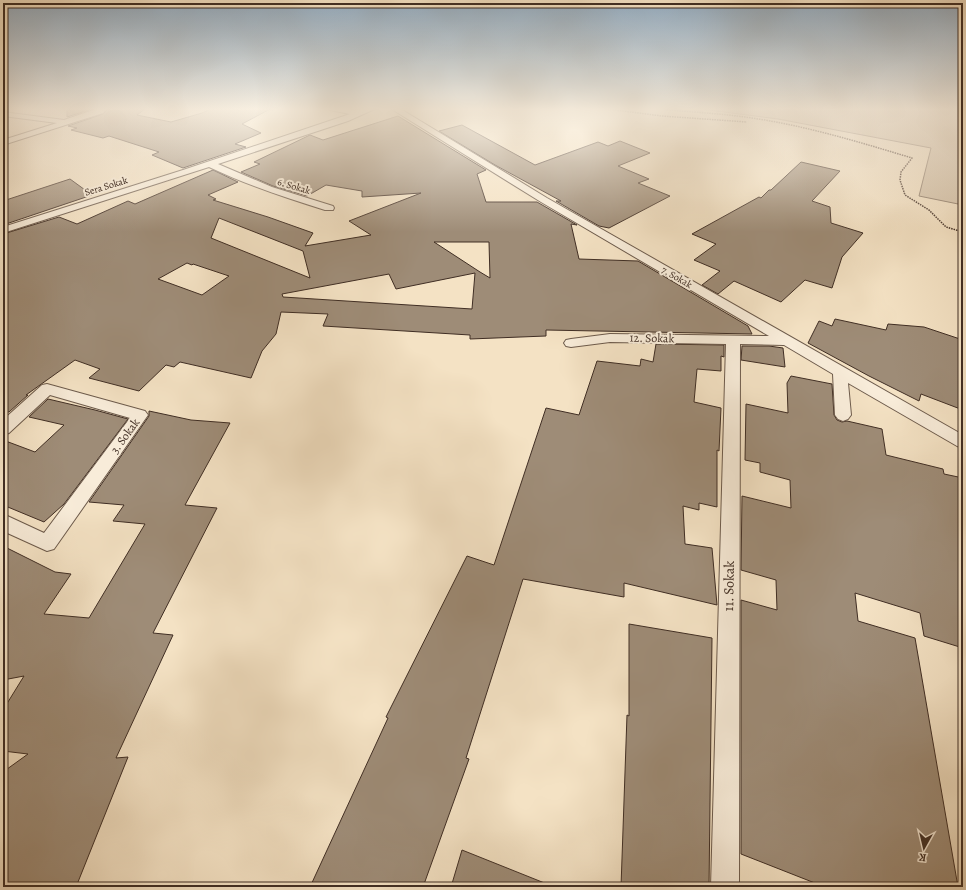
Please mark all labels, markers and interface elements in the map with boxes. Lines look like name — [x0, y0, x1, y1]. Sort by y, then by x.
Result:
street label: Sera Sokak — [83, 173, 129, 199]
street label: 6. Sokak — [276, 175, 312, 197]
street label: 7. Sokak — [659, 263, 695, 291]
street label: 12. Sokak — [629, 330, 675, 346]
street label: 3. Sokak — [107, 415, 143, 457]
street label: 11. Sokak — [719, 560, 739, 611]
north arrow — [904, 828, 944, 868]
text: K — [917, 849, 927, 865]

